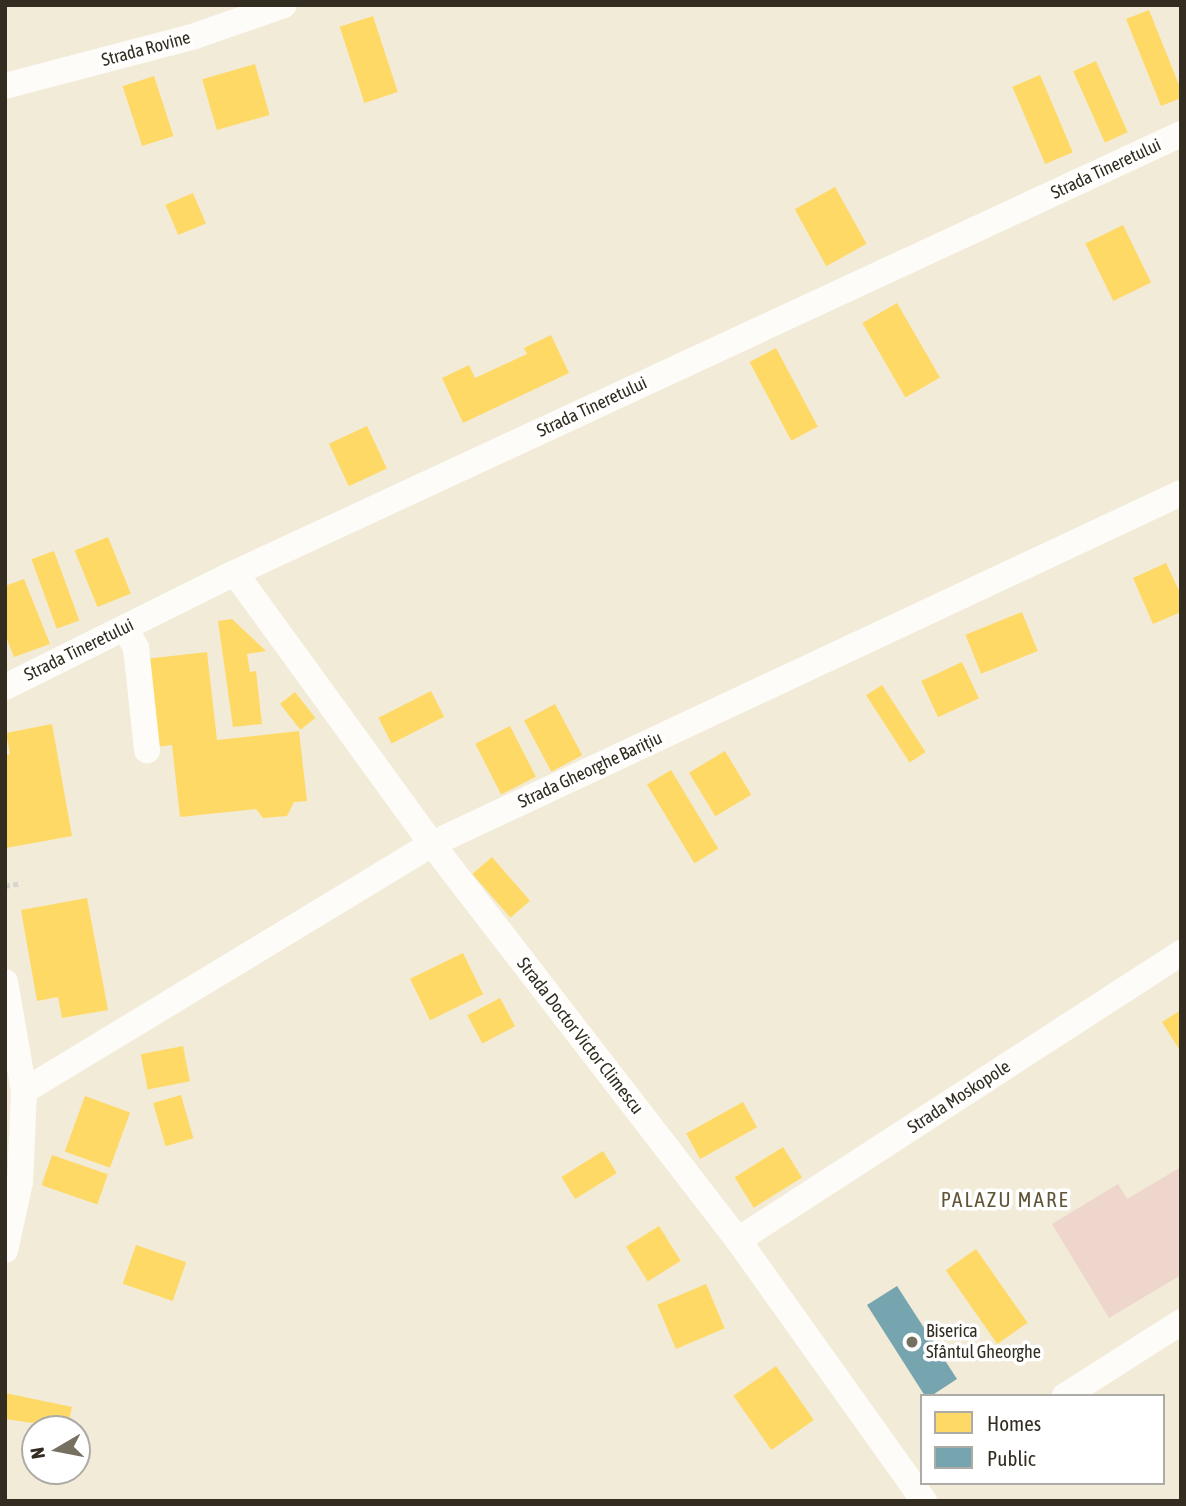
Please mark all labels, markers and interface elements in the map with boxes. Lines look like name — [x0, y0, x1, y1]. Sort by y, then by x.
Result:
street label: Strada Rovine — [99, 27, 193, 71]
street label: Strada Tineretului — [1048, 134, 1164, 204]
street label: Strada Tineretului — [534, 372, 650, 442]
street label: Strada Tineretului — [21, 614, 137, 686]
street label: Strada Gheorghe Barițiu — [515, 727, 665, 813]
street label: Strada Doctor Victor Climescu — [512, 953, 648, 1119]
street label: Strada Moskopole — [904, 1056, 1014, 1138]
district label: PALAZU MARE — [942, 1186, 1068, 1212]
place label: Biserica Sfântul Gheorghe — [926, 1321, 1041, 1364]
marker: Biserica Sfântul Gheorghe — [904, 1334, 920, 1350]
legend — [920, 1394, 1165, 1485]
text: Homes — [987, 1411, 1041, 1435]
north arrow — [21, 1415, 91, 1485]
text: N — [25, 1446, 49, 1461]
text: Public — [987, 1446, 1036, 1470]

